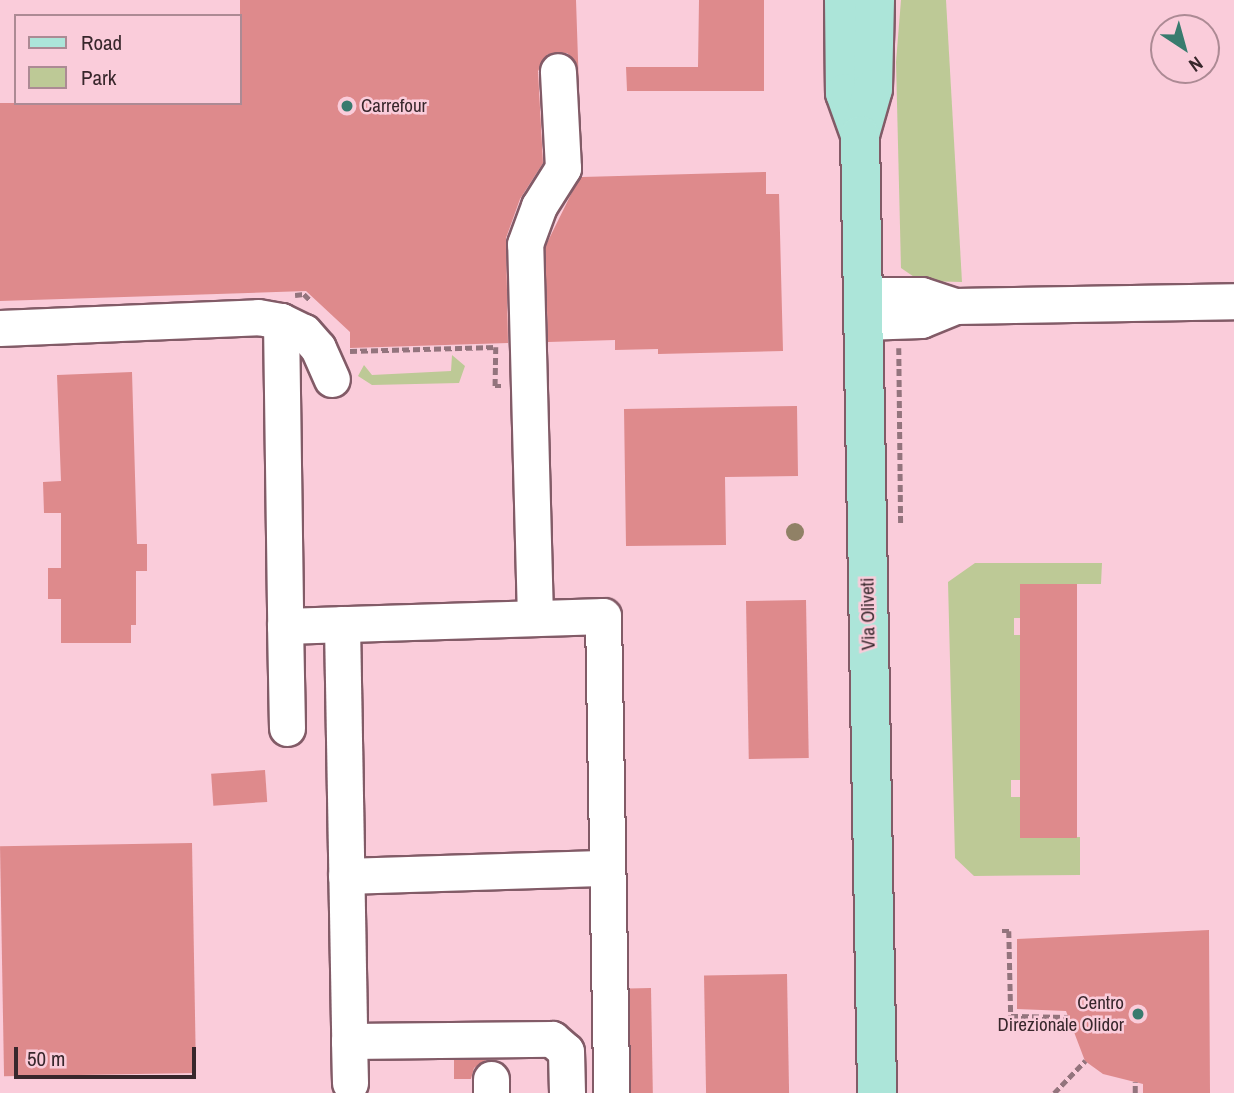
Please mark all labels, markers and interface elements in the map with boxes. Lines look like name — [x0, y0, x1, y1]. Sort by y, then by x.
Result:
legend — [14, 14, 242, 105]
north arrow — [1150, 14, 1220, 84]
text: Road — [81, 28, 122, 57]
text: N — [1184, 51, 1208, 78]
text: Park — [81, 63, 116, 92]
place label: Carrefour — [361, 95, 427, 117]
marker: Carrefour — [339, 98, 355, 114]
street label: Via Oliveti — [856, 578, 880, 650]
place label: Centro Direzionale Olidor — [998, 992, 1124, 1036]
marker: Centro Direzionale Olidor — [1130, 1006, 1146, 1022]
scale bar — [18, 1034, 200, 1078]
text: 50 m — [27, 1044, 65, 1073]

